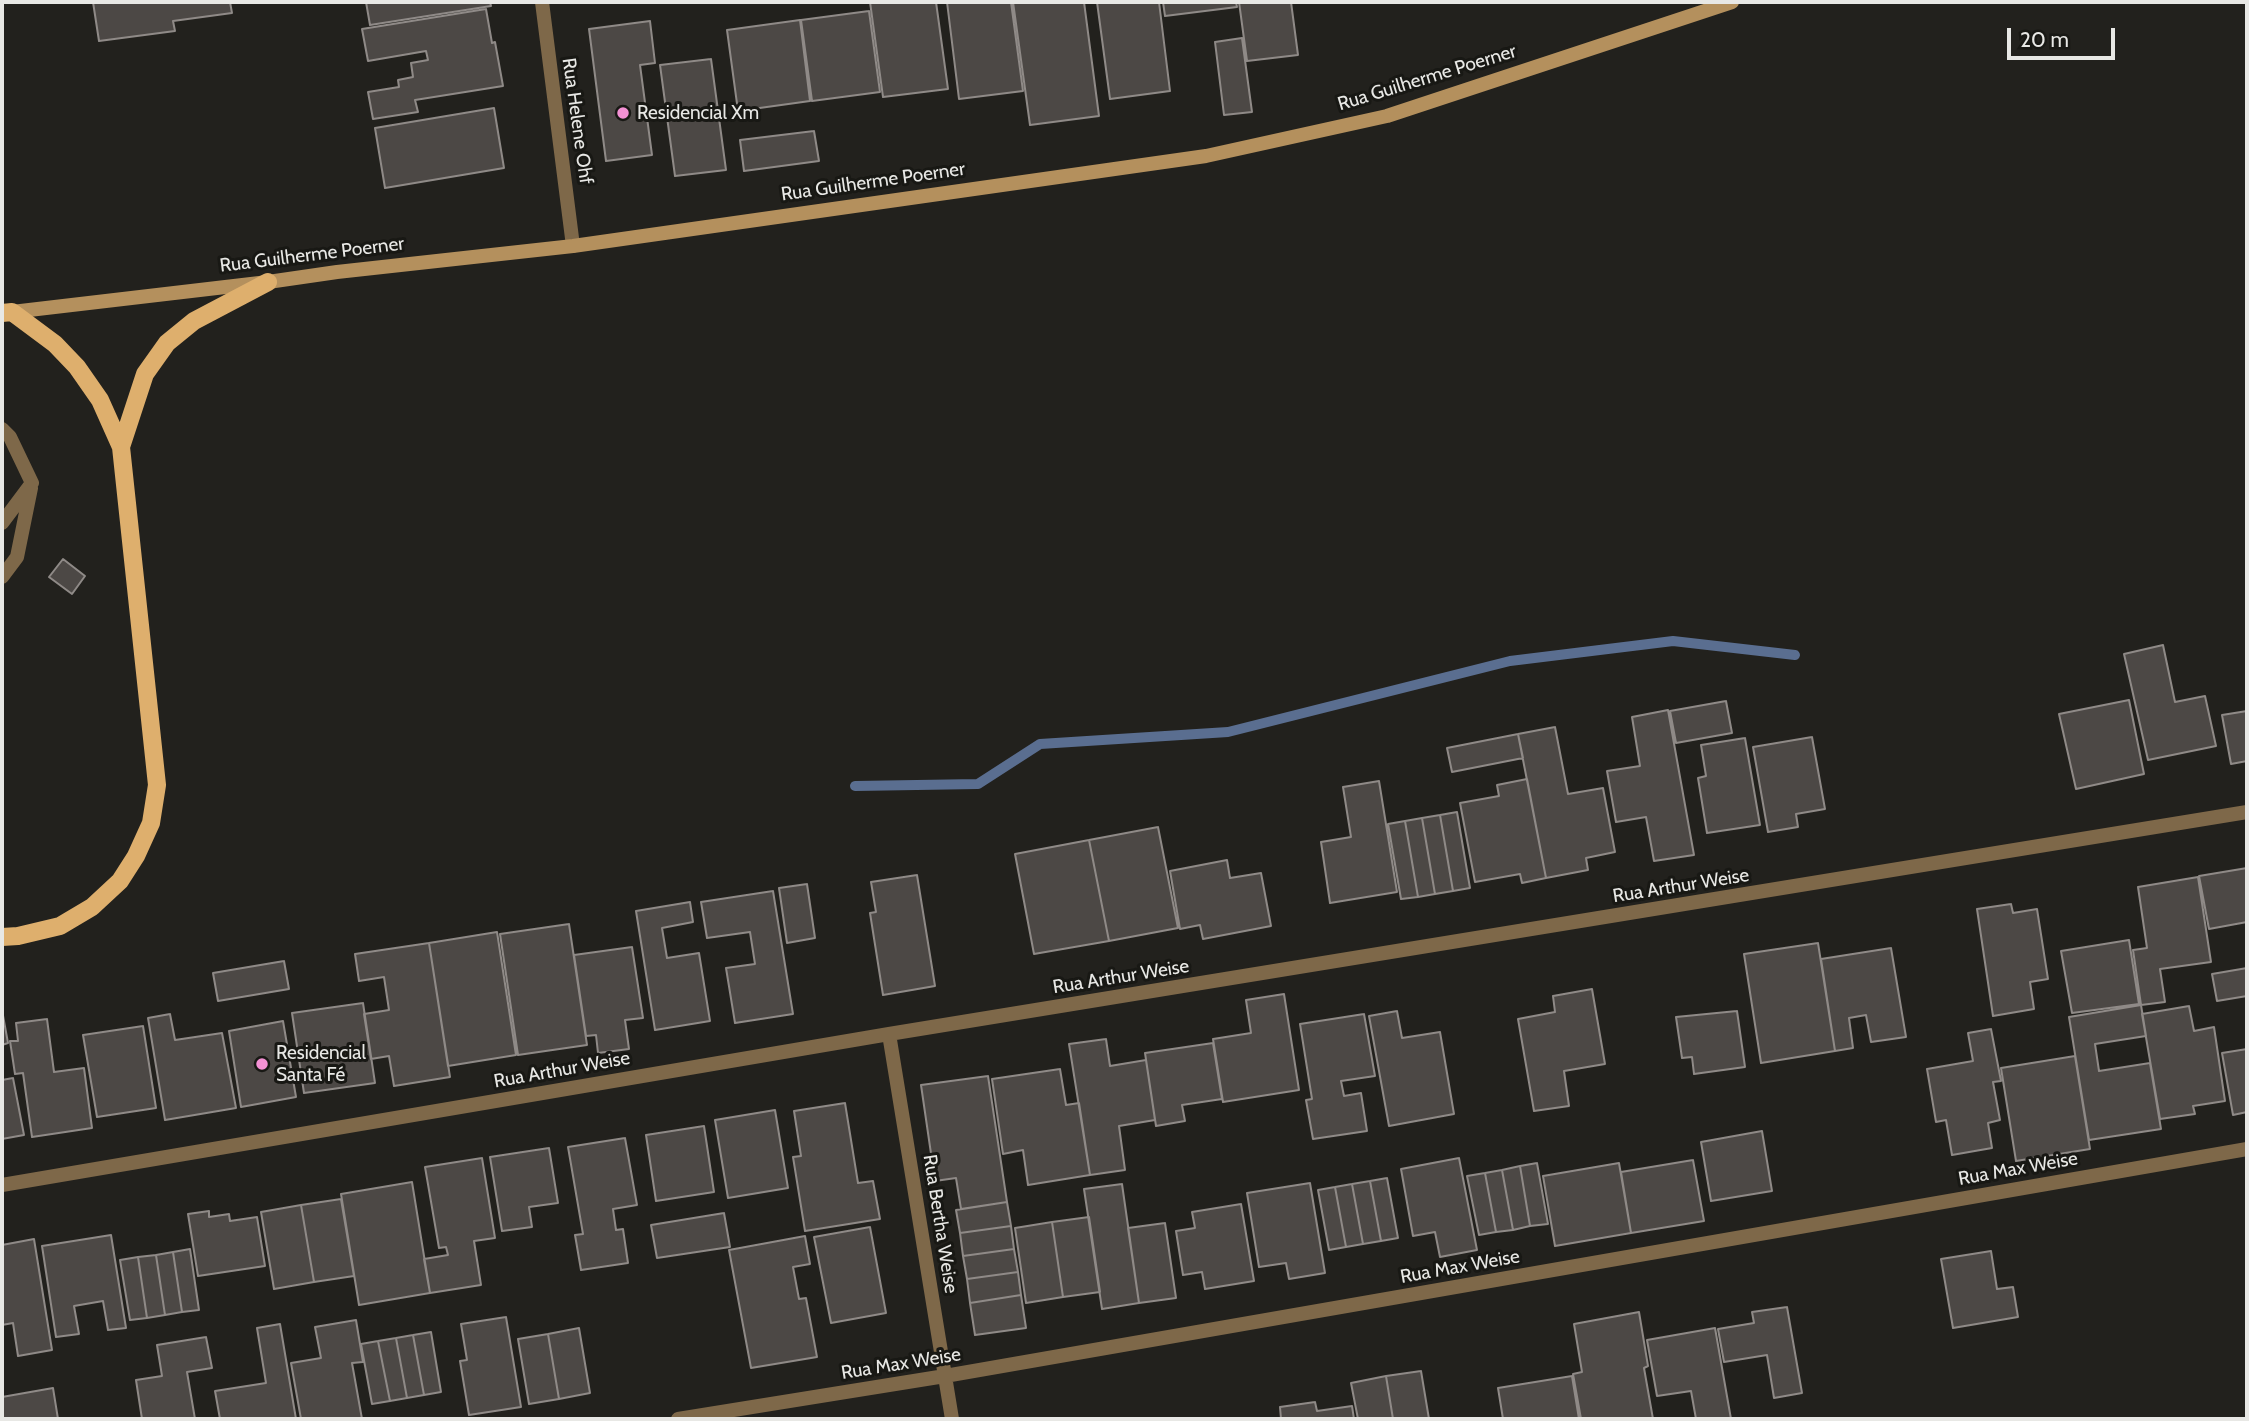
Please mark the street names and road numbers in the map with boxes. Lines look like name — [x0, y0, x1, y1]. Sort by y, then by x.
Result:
street label: Rua Guilherme Poerner — [1335, 40, 1519, 116]
street label: Rua Helene Ohf — [557, 56, 597, 186]
street label: Rua Guilherme Poerner — [780, 158, 966, 206]
street label: Rua Guilherme Poerner — [219, 232, 405, 278]
street label: Rua Arthur Weise — [1611, 864, 1751, 908]
street label: Rua Arthur Weise — [1051, 955, 1191, 999]
street label: Rua Arthur Weise — [492, 1047, 632, 1093]
street label: Rua Max Weise — [1956, 1147, 2080, 1191]
street label: Rua Bertha Weise — [918, 1153, 962, 1295]
street label: Rua Max Weise — [1398, 1245, 1522, 1289]
street label: Rua Max Weise — [840, 1343, 962, 1385]

